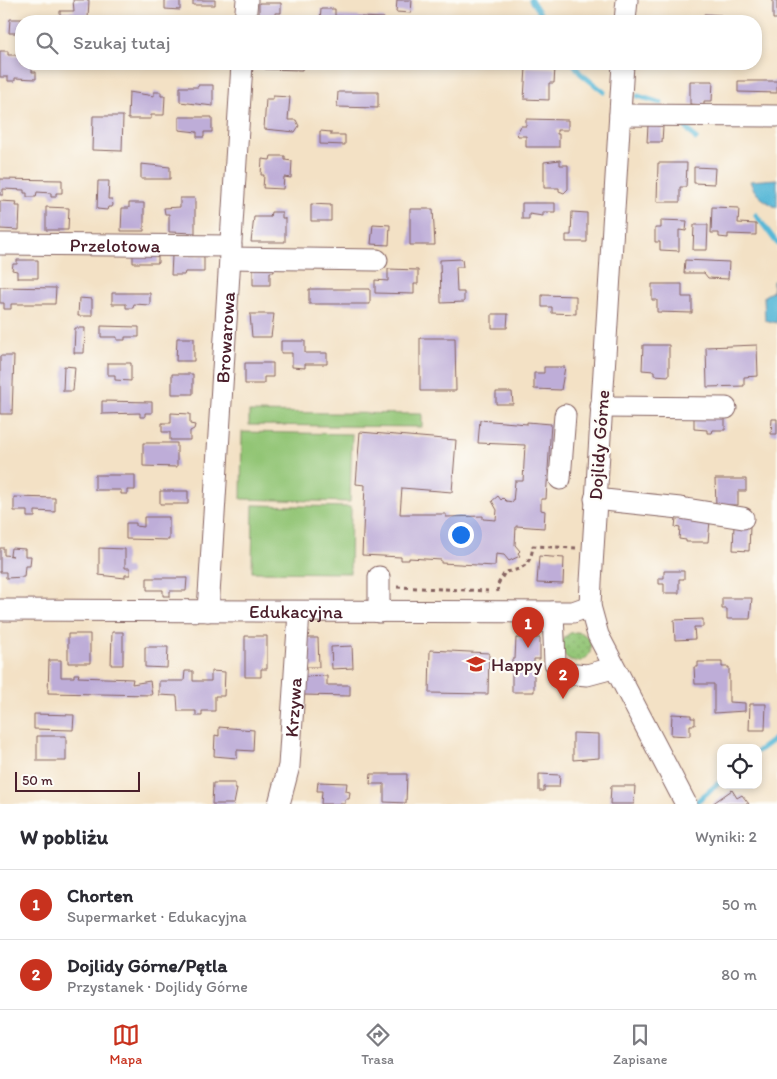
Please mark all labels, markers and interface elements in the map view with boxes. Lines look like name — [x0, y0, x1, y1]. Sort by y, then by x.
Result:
search box — [15, 15, 762, 70]
icon: search — [33, 29, 61, 57]
text: Szukaj tutaj — [73, 31, 170, 54]
street label: Przelotowa — [69, 233, 161, 257]
street label: Browarowa — [211, 291, 239, 384]
street label: Dojlidy Górne — [584, 389, 614, 501]
your location — [448, 522, 474, 548]
street label: Edukacyjna — [249, 599, 343, 623]
pin: 1 — [512, 607, 544, 648]
school or university icon: Happy — [465, 653, 487, 675]
place label: Happy — [491, 653, 542, 676]
pin: 2 — [547, 658, 579, 699]
street label: Krzywa — [279, 677, 306, 738]
map controls — [717, 744, 762, 789]
button: locate — [717, 744, 762, 789]
scale bar — [15, 769, 140, 792]
text: 50 m — [22, 772, 53, 789]
text: W pobliżu — [20, 824, 108, 849]
text: Wyniki: 2 — [695, 827, 757, 846]
text: Chorten — [67, 884, 133, 907]
text: 1 — [32, 895, 40, 914]
text: 50 m — [722, 895, 757, 914]
text: Supermarket · Edukacyjna — [67, 907, 247, 926]
text: Dojlidy Górne/Pętla — [67, 954, 227, 977]
text: 2 — [32, 965, 40, 984]
text: 80 m — [721, 965, 757, 984]
text: Przystanek · Dojlidy Górne — [67, 977, 248, 996]
tab: Mapa — [110, 1021, 142, 1068]
tab: Trasa — [361, 1021, 394, 1068]
tab: Zapisane — [613, 1021, 667, 1068]

